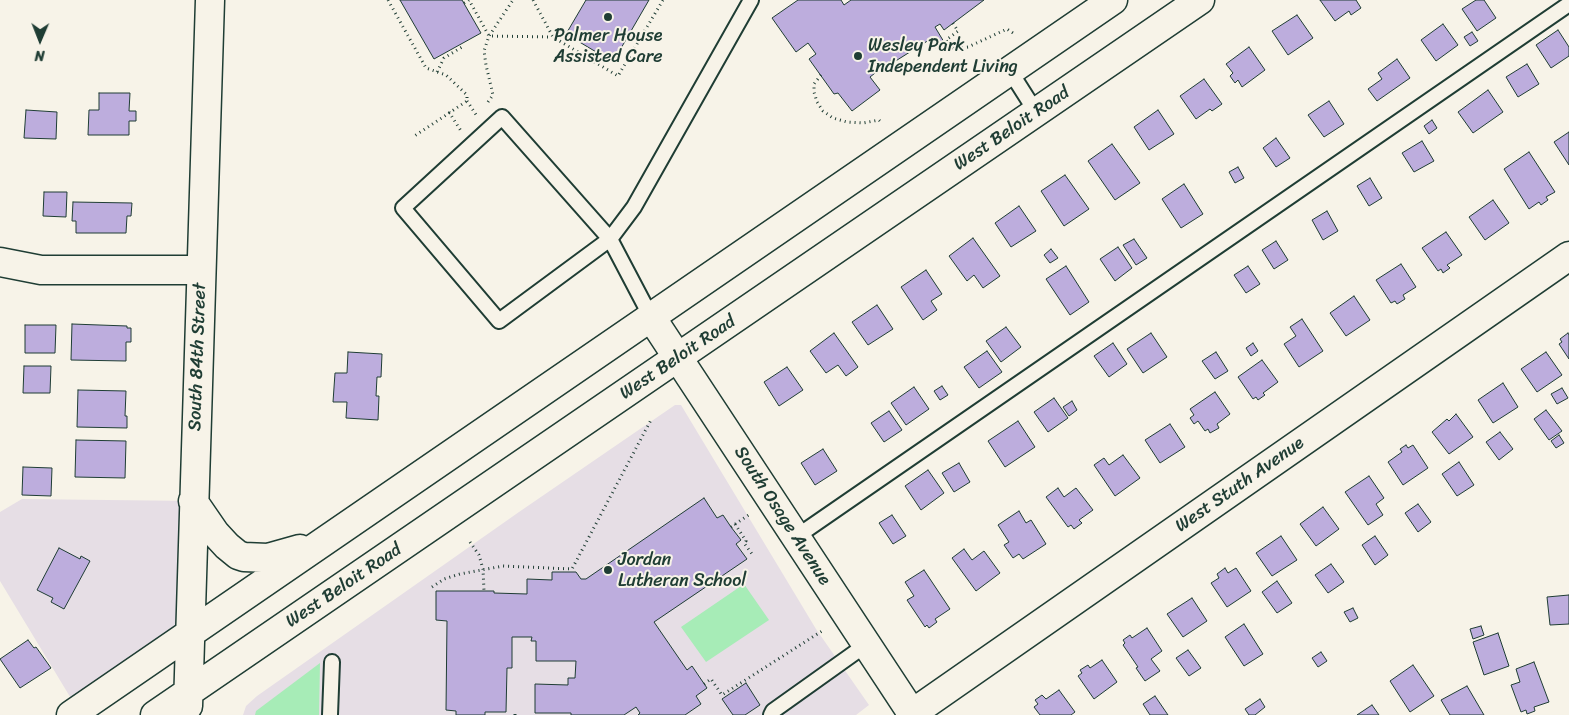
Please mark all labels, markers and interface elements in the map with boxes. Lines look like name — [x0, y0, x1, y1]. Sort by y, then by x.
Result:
marker: Palmer House Assisted Care — [602, 11, 614, 23]
north arrow — [15, 15, 65, 65]
place label: Palmer House Assisted Care — [554, 25, 662, 68]
place label: Wesley Park Independent Living — [868, 35, 1018, 78]
text: N — [35, 43, 45, 68]
marker: Wesley Park Independent Living — [852, 50, 864, 62]
street label: West Beloit Road — [950, 82, 1074, 176]
street label: South 84th Street — [185, 282, 211, 432]
street label: West Beloit Road — [616, 311, 740, 405]
street label: West Stuth Avenue — [1171, 433, 1309, 537]
street label: South Osage Avenue — [729, 442, 835, 590]
street label: West Beloit Road — [282, 539, 406, 633]
place label: Jordan Lutheran School — [618, 549, 746, 592]
marker: Jordan Lutheran School — [602, 564, 614, 576]

